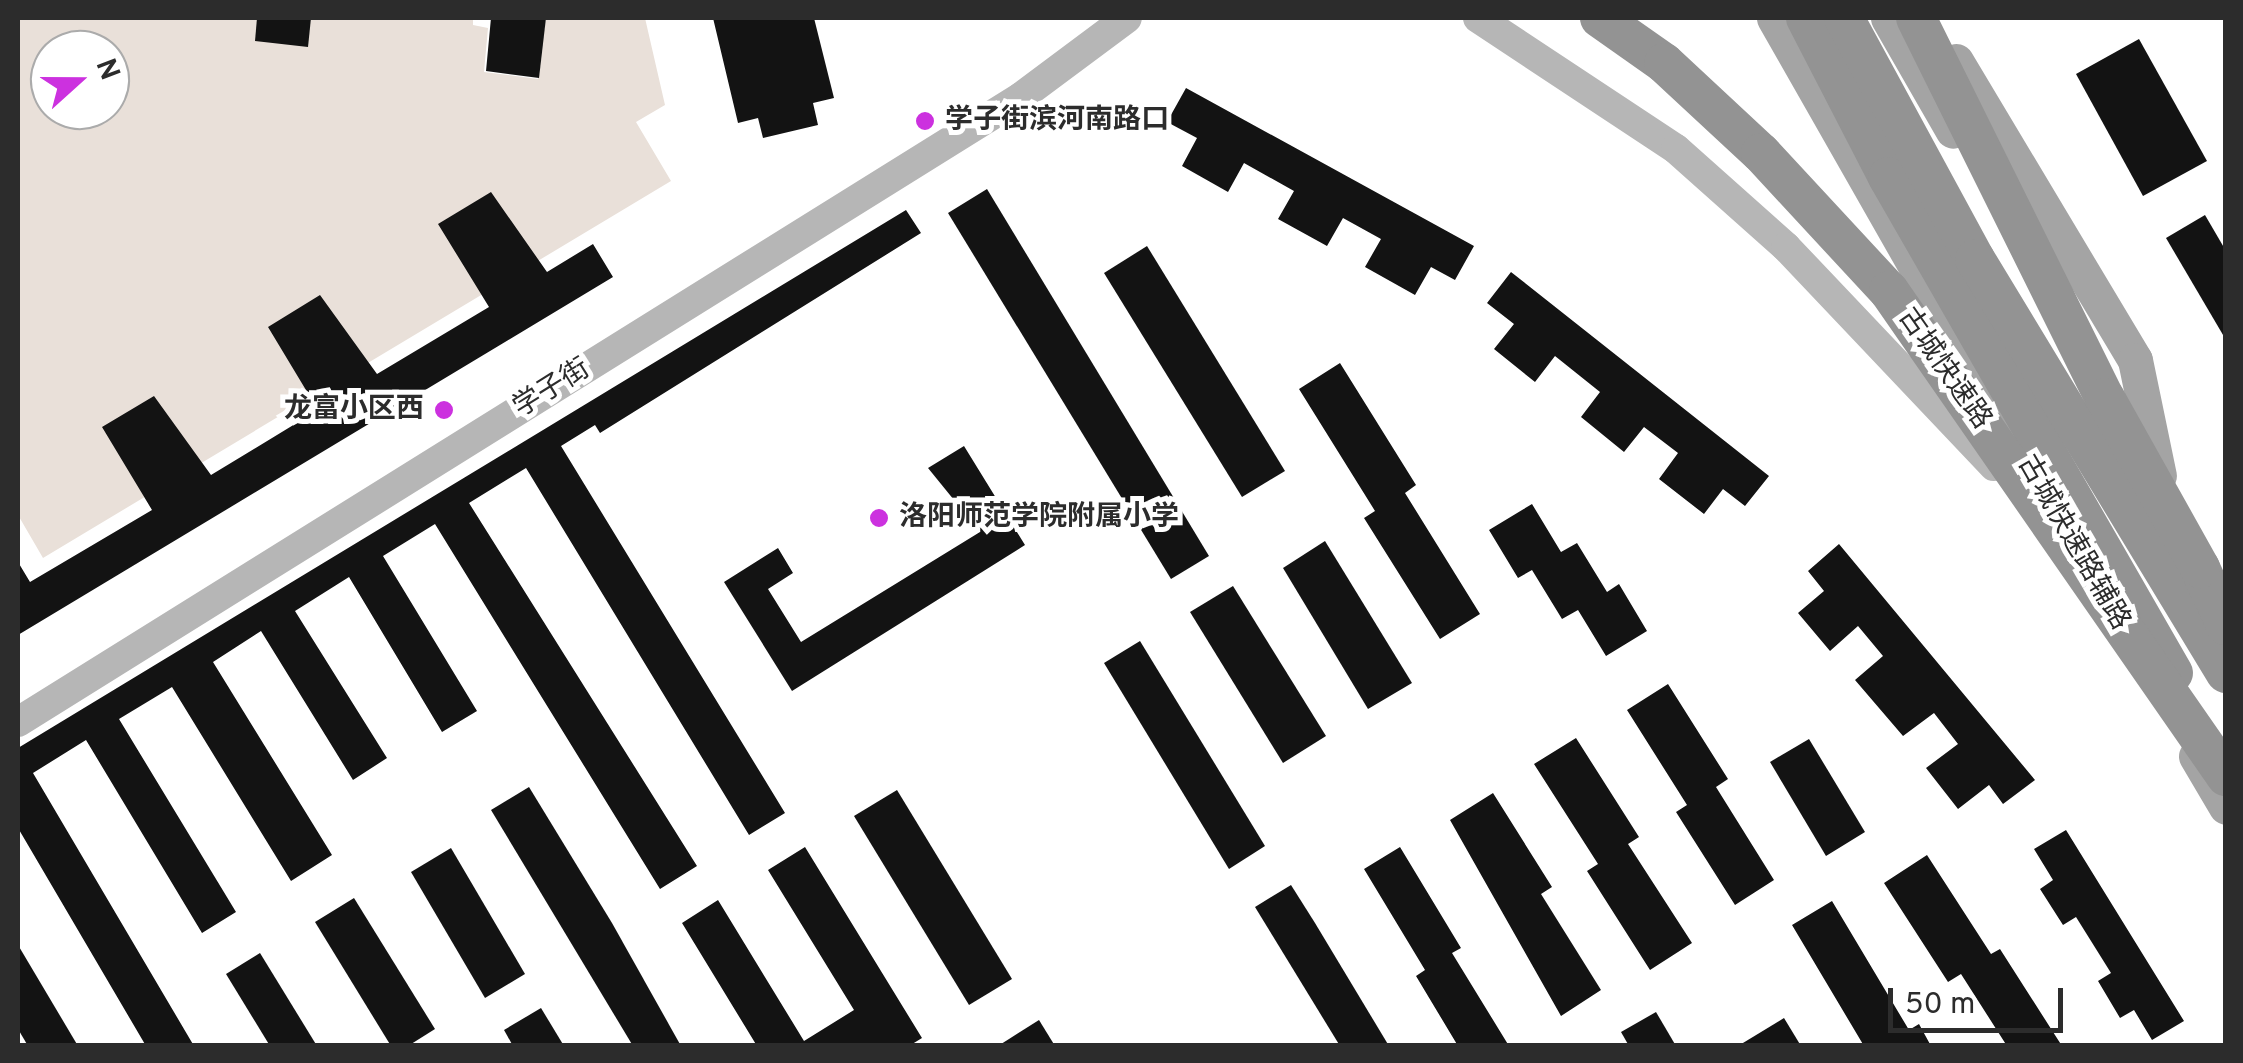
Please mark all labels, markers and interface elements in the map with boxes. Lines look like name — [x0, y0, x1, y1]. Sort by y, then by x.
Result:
north arrow — [30, 30, 130, 130]
text: N — [86, 54, 127, 86]
place label: 学子街滨河南路口 — [945, 104, 1169, 138]
marker: 学子街滨河南路口 — [914, 110, 936, 132]
street label: 古城快速路 — [1890, 302, 1998, 436]
street label: 学子街 — [507, 352, 597, 426]
place label: 龙富小区西 — [284, 393, 424, 427]
marker: 龙富小区西 — [433, 399, 455, 421]
street label: 古城快速路辅路 — [2009, 450, 2137, 636]
place label: 洛阳师范学院附属小学 — [899, 501, 1179, 535]
marker: 洛阳师范学院附属小学 — [868, 507, 890, 529]
scale bar — [1893, 968, 2068, 1030]
text: 50 m — [1905, 987, 1975, 1024]

